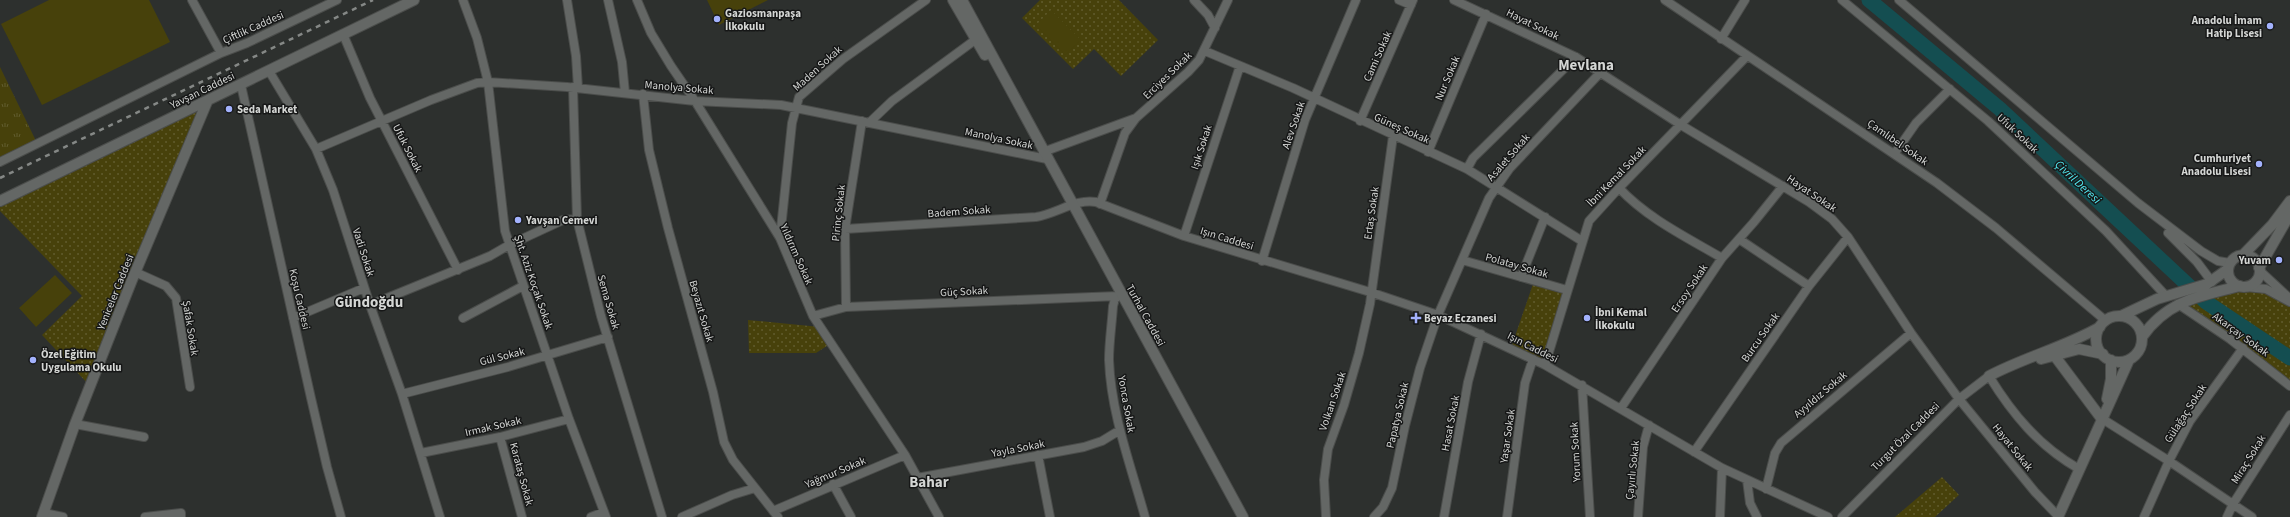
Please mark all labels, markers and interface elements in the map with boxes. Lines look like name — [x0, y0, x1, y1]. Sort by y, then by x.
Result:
street label: Hayat Sokak — [1504, 5, 1562, 44]
place label: Gaziosmanpaşa İlkokulu — [725, 6, 801, 34]
street label: Çiftlik Caddesi — [220, 7, 286, 48]
place label: Anadolu İmam Hatip Lisesi — [2191, 13, 2262, 41]
marker: Gaziosmanpaşa İlkokulu — [712, 14, 722, 24]
marker: Anadolu İmam Hatip Lisesi — [2265, 21, 2275, 31]
street label: Cami Sokak — [1360, 28, 1396, 84]
street label: Maden Sokak — [789, 42, 846, 95]
street label: Erciyes Sokak — [1140, 48, 1196, 103]
street label: Nur Sokak — [1431, 53, 1464, 103]
district label: Mevlana — [1558, 55, 1614, 76]
street label: Yavşan Caddesi — [166, 68, 237, 113]
street label: Manolya Sokak — [644, 77, 715, 98]
street label: Alev Sokak — [1278, 99, 1309, 151]
place label: Seda Market — [237, 102, 298, 117]
marker: Seda Market — [224, 104, 234, 114]
street label: Güneş Sokak — [1372, 110, 1432, 148]
street label: Ufuk Sokak — [1993, 110, 2042, 157]
street label: Çamlıbel Sokak — [1864, 116, 1932, 169]
street label: Ufuk Sokak — [389, 122, 426, 175]
street label: Işık Sokak — [1187, 122, 1216, 171]
street label: Manolya Sokak — [964, 124, 1035, 153]
street label: Asalet Sokak — [1483, 130, 1534, 184]
street label: İbni Kemal Sokak — [1583, 142, 1650, 210]
place label: Cumhuriyet Anadolu Lisesi — [2180, 151, 2252, 179]
water label: Çivril Deresi — [2051, 157, 2105, 208]
marker: Cumhuriyet Anadolu Lisesi — [2254, 159, 2264, 169]
street label: Hayat Sokak — [1784, 171, 1840, 216]
street label: Pirinç Sokak — [828, 183, 849, 242]
street label: Ertaş Sokak — [1360, 185, 1383, 241]
street label: Badem Sokak — [927, 202, 992, 221]
place label: Yavşan Cemevi — [525, 213, 598, 228]
marker: Yavşan Cemevi — [513, 215, 523, 225]
street label: Yıldırım Sokak — [776, 220, 817, 288]
street label: Işın Caddesi — [1198, 223, 1255, 254]
street label: Vadi Sokak — [349, 226, 379, 279]
street label: Şht. Aziz Koçak Sokak — [510, 233, 557, 332]
street label: Polatay Sokak — [1484, 249, 1551, 282]
street label: Yeniceler Caddesi — [93, 252, 137, 333]
place label: Yuvam — [2238, 253, 2271, 268]
marker: Yuvam — [2274, 255, 2284, 265]
street label: Ersoy Sokak — [1668, 261, 1711, 316]
street label: Koşu Caddesi — [285, 267, 314, 331]
street label: Sema Sokak — [594, 273, 624, 332]
street label: Beyazıt Sokak — [686, 278, 718, 344]
street label: Turhal Caddesi — [1122, 282, 1169, 349]
street label: Güç Sokak — [940, 283, 989, 300]
district label: Gündoğdu — [335, 292, 403, 313]
street label: Şafak Sokak — [179, 299, 202, 357]
place label: İbni Kemal İlkokulu — [1595, 305, 1648, 333]
street label: Burcu Sokak — [1738, 309, 1783, 365]
street label: Akarçay Sokak — [2209, 309, 2272, 360]
place label: Beyaz Eczanesi — [1424, 311, 1497, 326]
marker: Beyaz Eczanesi — [1411, 313, 1421, 323]
marker: İbni Kemal İlkokulu — [1582, 313, 1592, 323]
street label: Işın Caddesi — [1505, 328, 1561, 367]
street label: Gül Sokak — [478, 344, 527, 369]
place label: Özel Eğitim Uygulama Okulu — [41, 347, 122, 375]
marker: Özel Eğitim Uygulama Okulu — [28, 355, 38, 365]
street label: Ayyıldız Sokak — [1790, 367, 1851, 421]
street label: Volkan Sokak — [1315, 369, 1350, 433]
street label: Yonca Sokak — [1114, 373, 1139, 434]
street label: Papatya Sokak — [1383, 380, 1412, 450]
street label: Gülağaç Sokak — [2161, 380, 2210, 446]
street label: Hasat Sokak — [1438, 393, 1463, 452]
street label: Turgut Özal Caddesi — [1868, 399, 1943, 474]
street label: Yaşar Sokak — [1496, 408, 1519, 465]
street label: Irmak Sokak — [464, 413, 523, 440]
street label: Hayat Sokak — [1989, 420, 2037, 475]
street label: Yorum Sokak — [1566, 421, 1585, 483]
street label: Miraç Sokak — [2227, 431, 2270, 487]
street label: Yayla Sokak — [989, 436, 1047, 461]
street label: Çayırlı Sokak — [1622, 439, 1643, 500]
street label: Karataş Sokak — [506, 441, 537, 508]
street label: Yağmur Sokak — [801, 453, 868, 492]
district label: Bahar — [909, 472, 949, 493]

